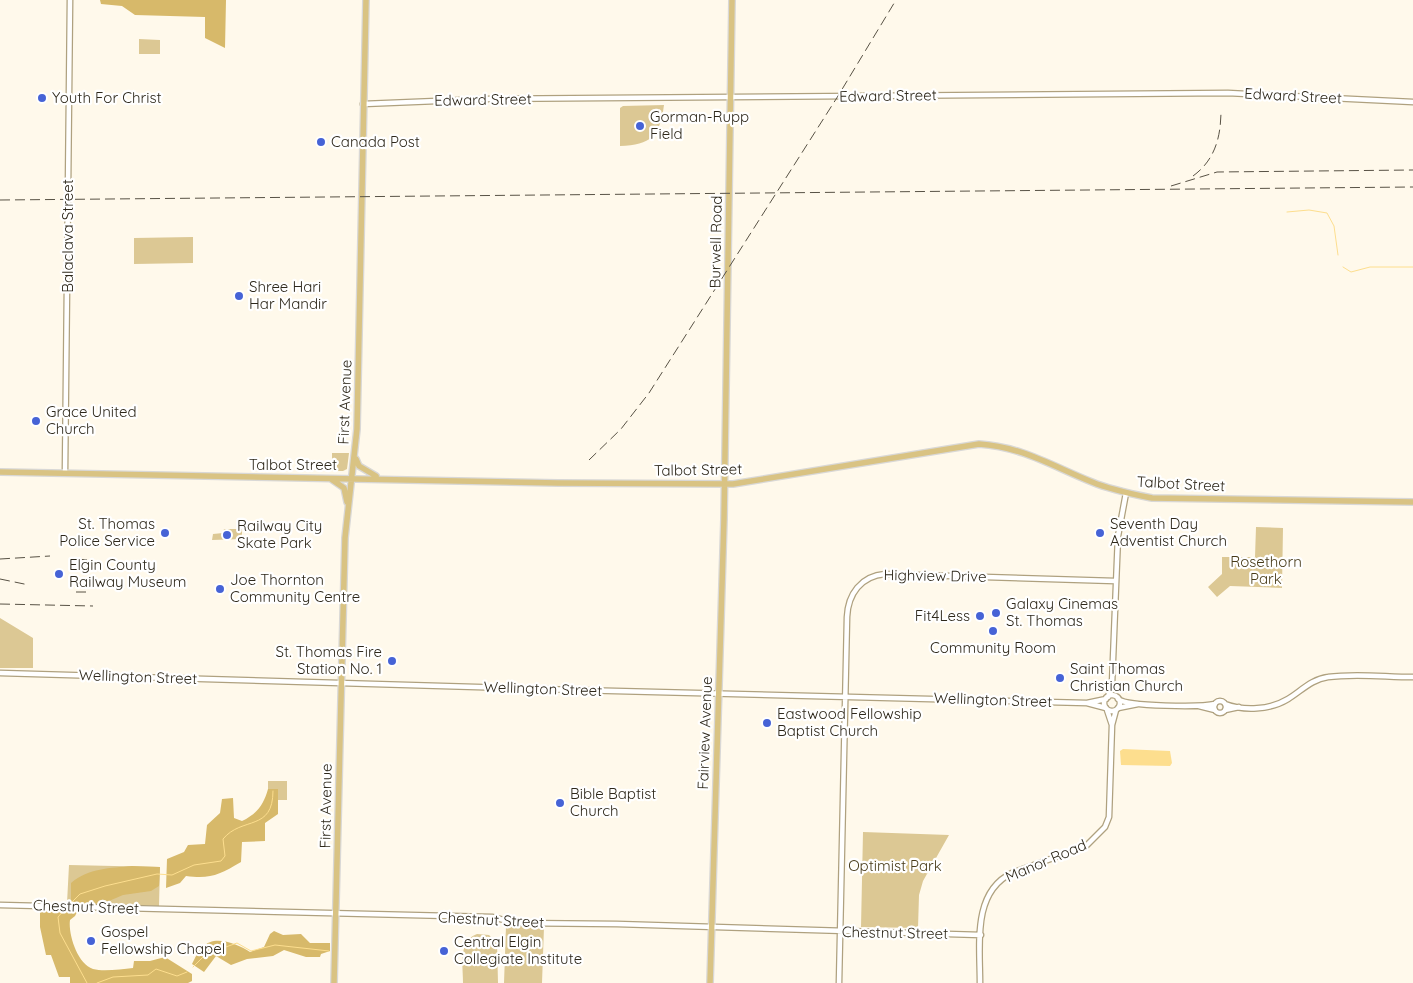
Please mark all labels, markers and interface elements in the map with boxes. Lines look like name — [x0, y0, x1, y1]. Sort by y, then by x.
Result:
street label: Edward Street — [1244, 83, 1342, 108]
street label: Edward Street — [839, 85, 937, 106]
place label: Youth For Christ — [52, 88, 162, 107]
street label: Edward Street — [434, 89, 532, 110]
marker: Youth For Christ — [36, 92, 48, 104]
place label: Gorman-Rupp Field — [650, 107, 749, 143]
marker: Gorman-Rupp Field — [634, 120, 646, 132]
place label: Canada Post — [331, 132, 420, 151]
marker: Canada Post — [315, 136, 327, 148]
street label: Balaclava Street — [58, 179, 77, 293]
street label: Burwell Road — [705, 195, 726, 289]
place label: Shree Hari Har Mandir — [249, 277, 327, 313]
marker: Shree Hari Har Mandir — [233, 290, 245, 302]
street label: First Avenue — [334, 359, 355, 445]
place label: Grace United Church — [46, 402, 137, 438]
marker: Grace United Church — [30, 415, 42, 427]
street label: Talbot Street — [249, 455, 337, 474]
street label: Talbot Street — [654, 459, 742, 480]
street label: Talbot Street — [1136, 472, 1226, 495]
place label: St. Thomas Police Service — [59, 514, 155, 550]
place label: Seventh Day Adventist Church — [1110, 514, 1227, 550]
place label: Railway City Skate Park — [237, 516, 322, 552]
marker: St. Thomas Police Service — [159, 527, 171, 539]
marker: Seventh Day Adventist Church — [1094, 527, 1106, 539]
marker: Railway City Skate Park — [221, 529, 233, 541]
park label: Rosethorn Park — [1230, 552, 1302, 588]
place label: Elgin County Railway Museum — [69, 555, 186, 591]
street label: Highview Drive — [883, 565, 987, 586]
marker: Elgin County Railway Museum — [53, 568, 65, 580]
place label: Joe Thornton Community Centre — [230, 570, 360, 606]
marker: Joe Thornton Community Centre — [214, 583, 226, 595]
place label: Galaxy Cinemas St. Thomas — [1006, 594, 1118, 630]
place label: Fit4Less — [915, 606, 970, 625]
marker: Galaxy Cinemas St. Thomas — [990, 607, 1002, 619]
marker: Fit4Less — [974, 610, 986, 622]
marker: Community Room — [987, 625, 999, 637]
place label: Community Room — [930, 638, 1056, 657]
place label: St. Thomas Fire Station No. 1 — [276, 642, 382, 678]
marker: St. Thomas Fire Station No. 1 — [386, 655, 398, 667]
place label: Saint Thomas Christian Church — [1070, 659, 1183, 695]
street label: Wellington Street — [78, 665, 198, 688]
marker: Saint Thomas Christian Church — [1054, 672, 1066, 684]
street label: Fairview Avenue — [693, 676, 716, 790]
street label: Wellington Street — [483, 677, 603, 700]
street label: Wellington Street — [933, 688, 1053, 711]
place label: Eastwood Fellowship Baptist Church — [777, 704, 922, 740]
marker: Eastwood Fellowship Baptist Church — [761, 717, 773, 729]
street label: First Avenue — [315, 763, 336, 849]
place label: Bible Baptist Church — [570, 784, 656, 820]
marker: Bible Baptist Church — [554, 797, 566, 809]
street label: Manor Road — [1002, 835, 1089, 886]
park label: Optimist Park — [848, 856, 942, 875]
street label: Chestnut Street — [33, 895, 139, 918]
street label: Chestnut Street — [437, 907, 545, 932]
place label: Gospel Fellowship Chapel — [101, 922, 225, 958]
street label: Chestnut Street — [842, 922, 948, 943]
place label: Central Elgin Collegiate Institute — [454, 932, 582, 968]
marker: Gospel Fellowship Chapel — [85, 935, 97, 947]
marker: Central Elgin Collegiate Institute — [438, 945, 450, 957]

